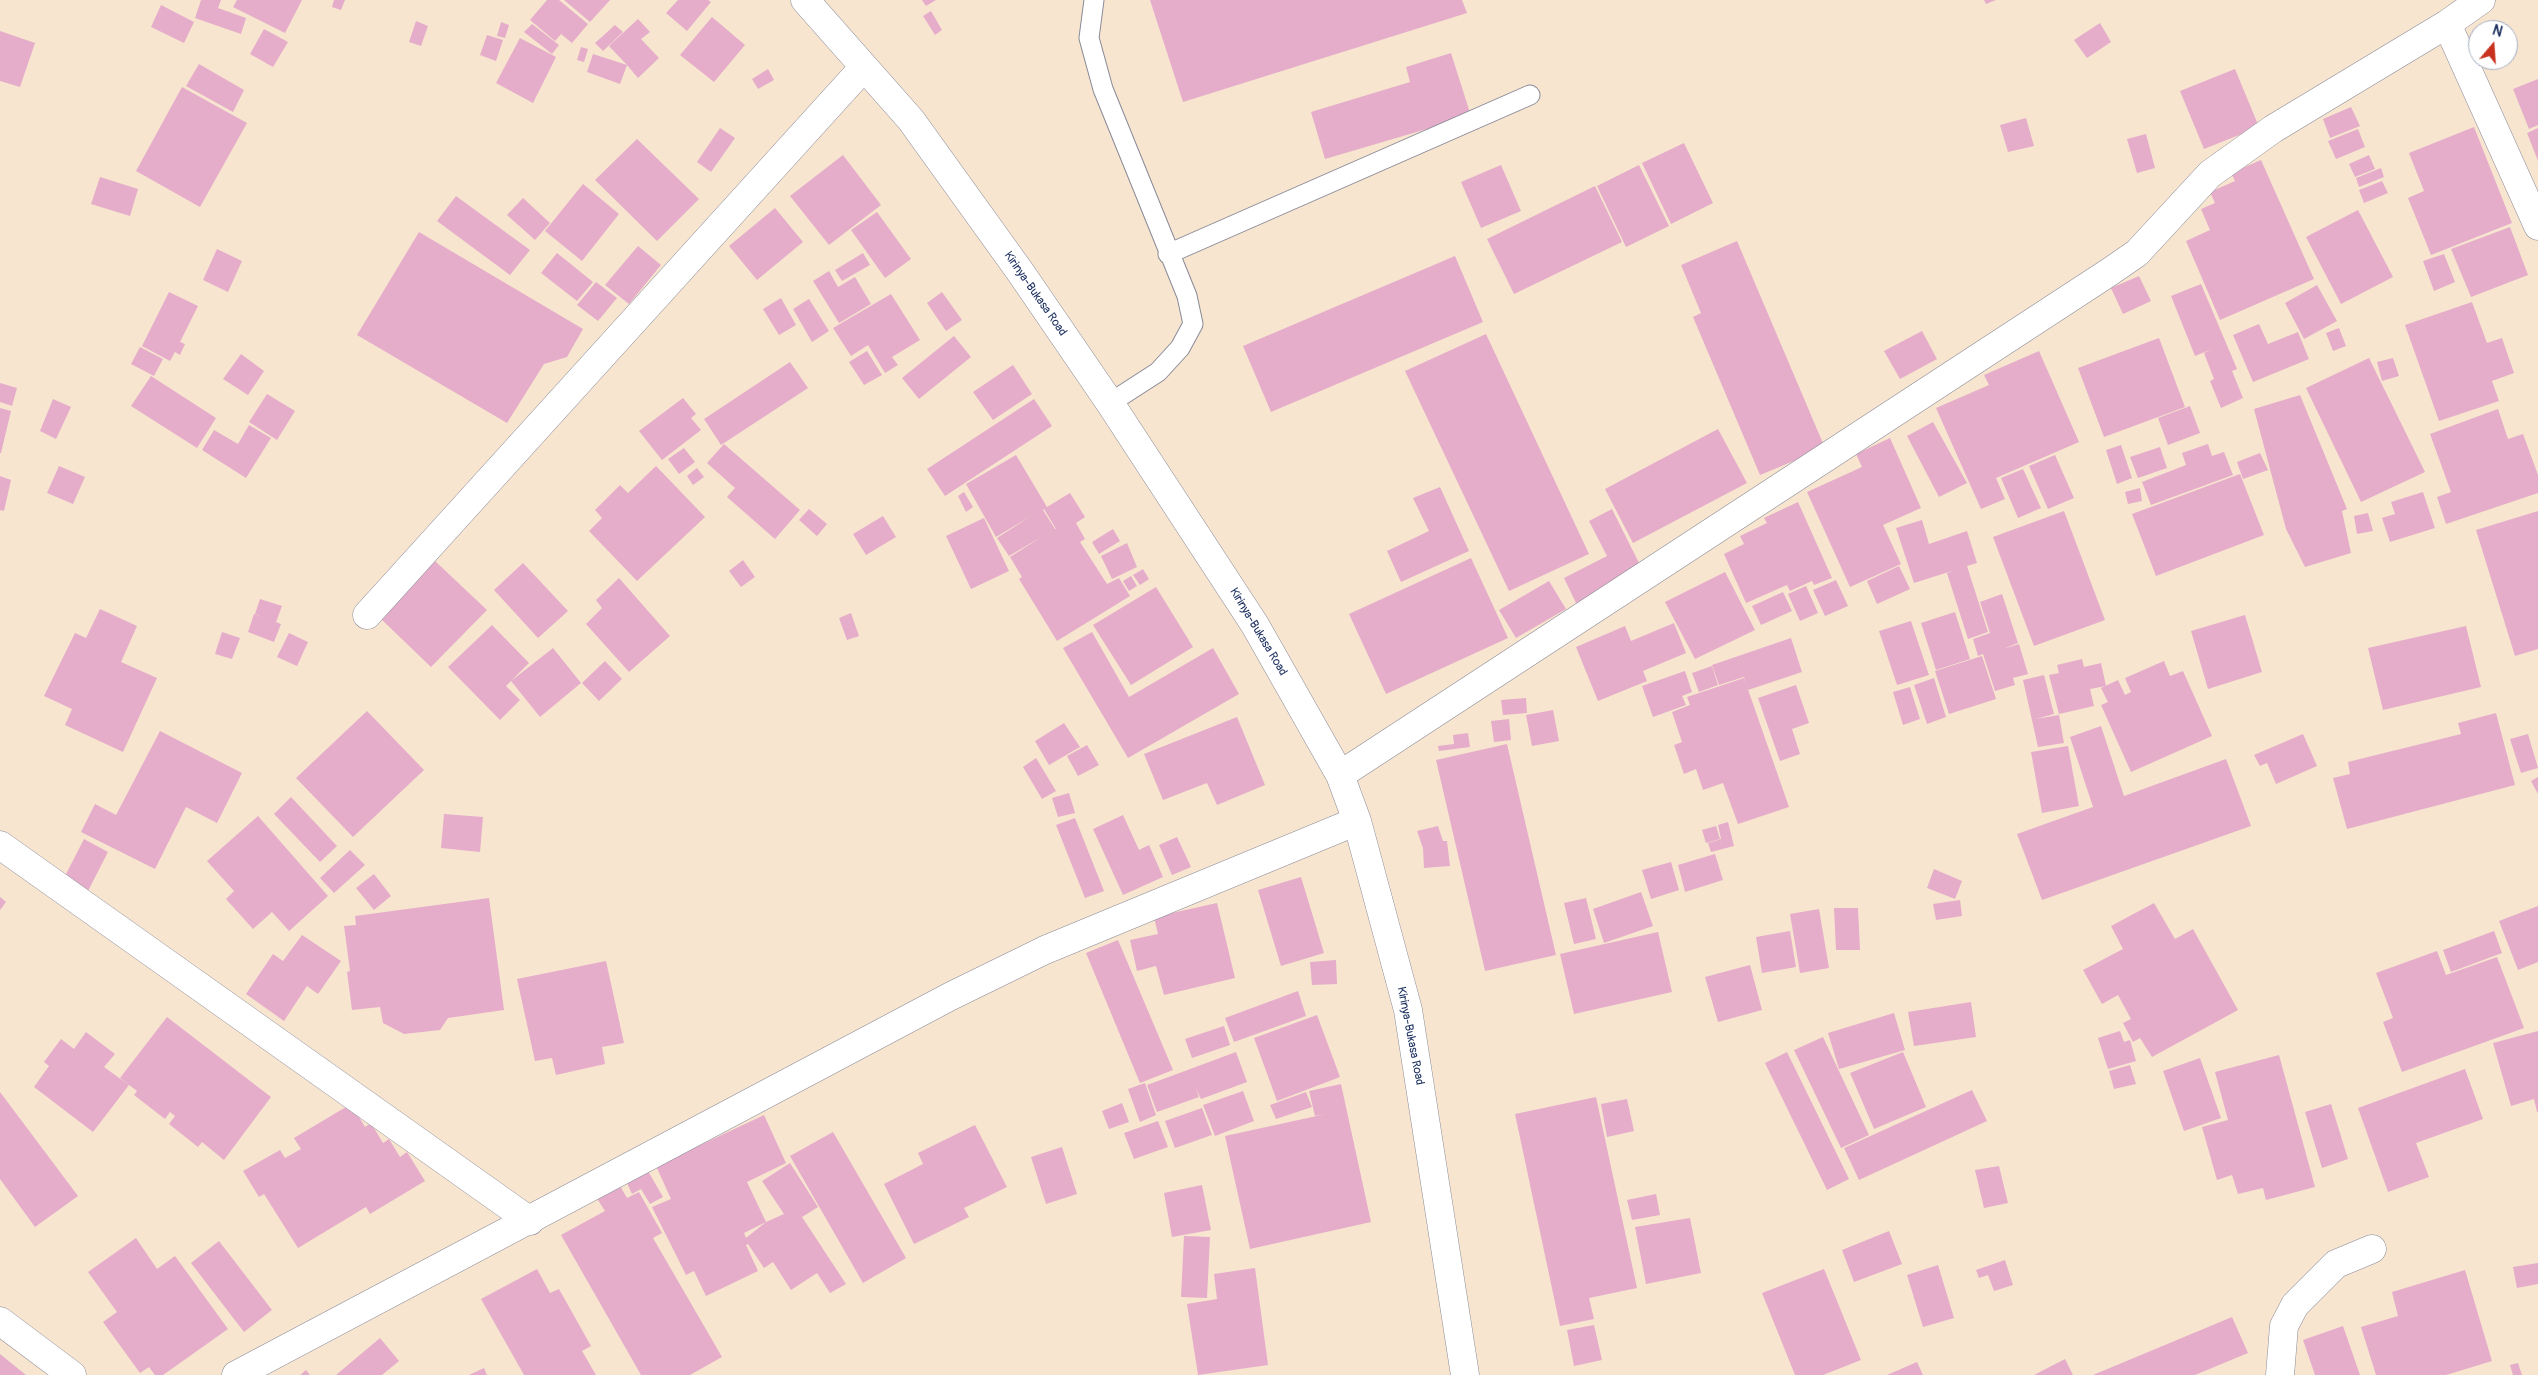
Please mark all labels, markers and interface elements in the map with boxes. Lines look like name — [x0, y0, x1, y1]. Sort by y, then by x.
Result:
north arrow — [2468, 20, 2518, 70]
text: N — [2490, 22, 2505, 41]
street label: Kirinya-Bukasa Road — [1000, 249, 1070, 339]
street label: Kirinya-Bukasa Road — [1226, 585, 1290, 679]
street label: Kirinya-Bukasa Road — [1393, 986, 1427, 1086]

